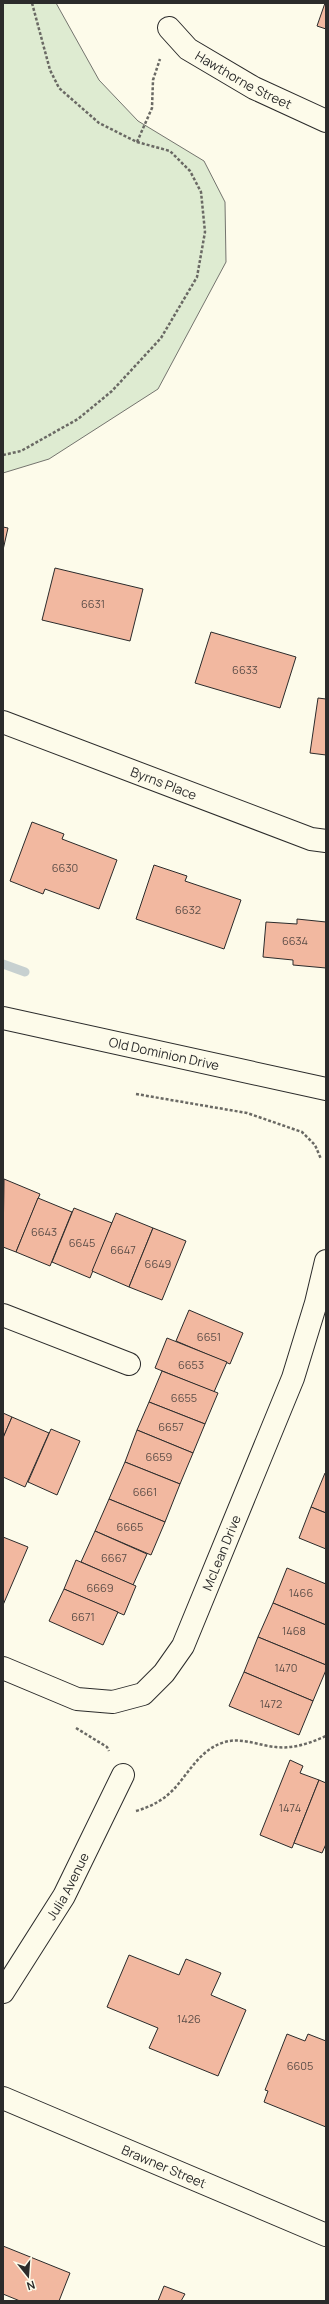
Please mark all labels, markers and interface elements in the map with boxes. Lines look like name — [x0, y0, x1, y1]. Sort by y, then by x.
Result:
street label: Hawthorne Street — [192, 46, 295, 113]
house number: 6631 — [81, 596, 105, 611]
house number: 6633 — [232, 662, 258, 677]
street label: Byrns Place — [128, 762, 200, 804]
house number: 6630 — [52, 860, 78, 875]
house number: 6632 — [175, 902, 201, 917]
house number: 6634 — [282, 933, 308, 948]
street label: Old Dominion Drive — [107, 1033, 221, 1074]
house number: 6643 — [31, 1224, 57, 1239]
house number: 6645 — [69, 1235, 95, 1250]
house number: 6647 — [110, 1242, 136, 1257]
house number: 6649 — [145, 1256, 172, 1271]
house number: 6651 — [197, 1329, 221, 1344]
house number: 6653 — [178, 1357, 204, 1372]
house number: 6655 — [171, 1390, 197, 1405]
house number: 6657 — [158, 1419, 184, 1434]
house number: 6659 — [146, 1449, 173, 1464]
house number: 6661 — [133, 1484, 157, 1499]
street label: McLean Drive — [198, 1512, 245, 1593]
house number: 6665 — [117, 1519, 143, 1534]
house number: 6667 — [101, 1550, 127, 1565]
house number: 6669 — [86, 1580, 114, 1595]
house number: 1466 — [289, 1585, 313, 1600]
house number: 6671 — [71, 1609, 95, 1624]
house number: 1468 — [282, 1623, 306, 1638]
house number: 1470 — [274, 1660, 298, 1675]
house number: 1472 — [260, 1696, 282, 1711]
house number: 1474 — [279, 1800, 301, 1815]
street label: Julia Avenue — [42, 1849, 93, 1924]
house number: 1426 — [177, 2011, 201, 2026]
house number: 6605 — [287, 2058, 313, 2073]
street label: Brawner Street — [119, 2140, 209, 2192]
north arrow — [8, 2256, 48, 2296]
text: N — [25, 2278, 37, 2294]

